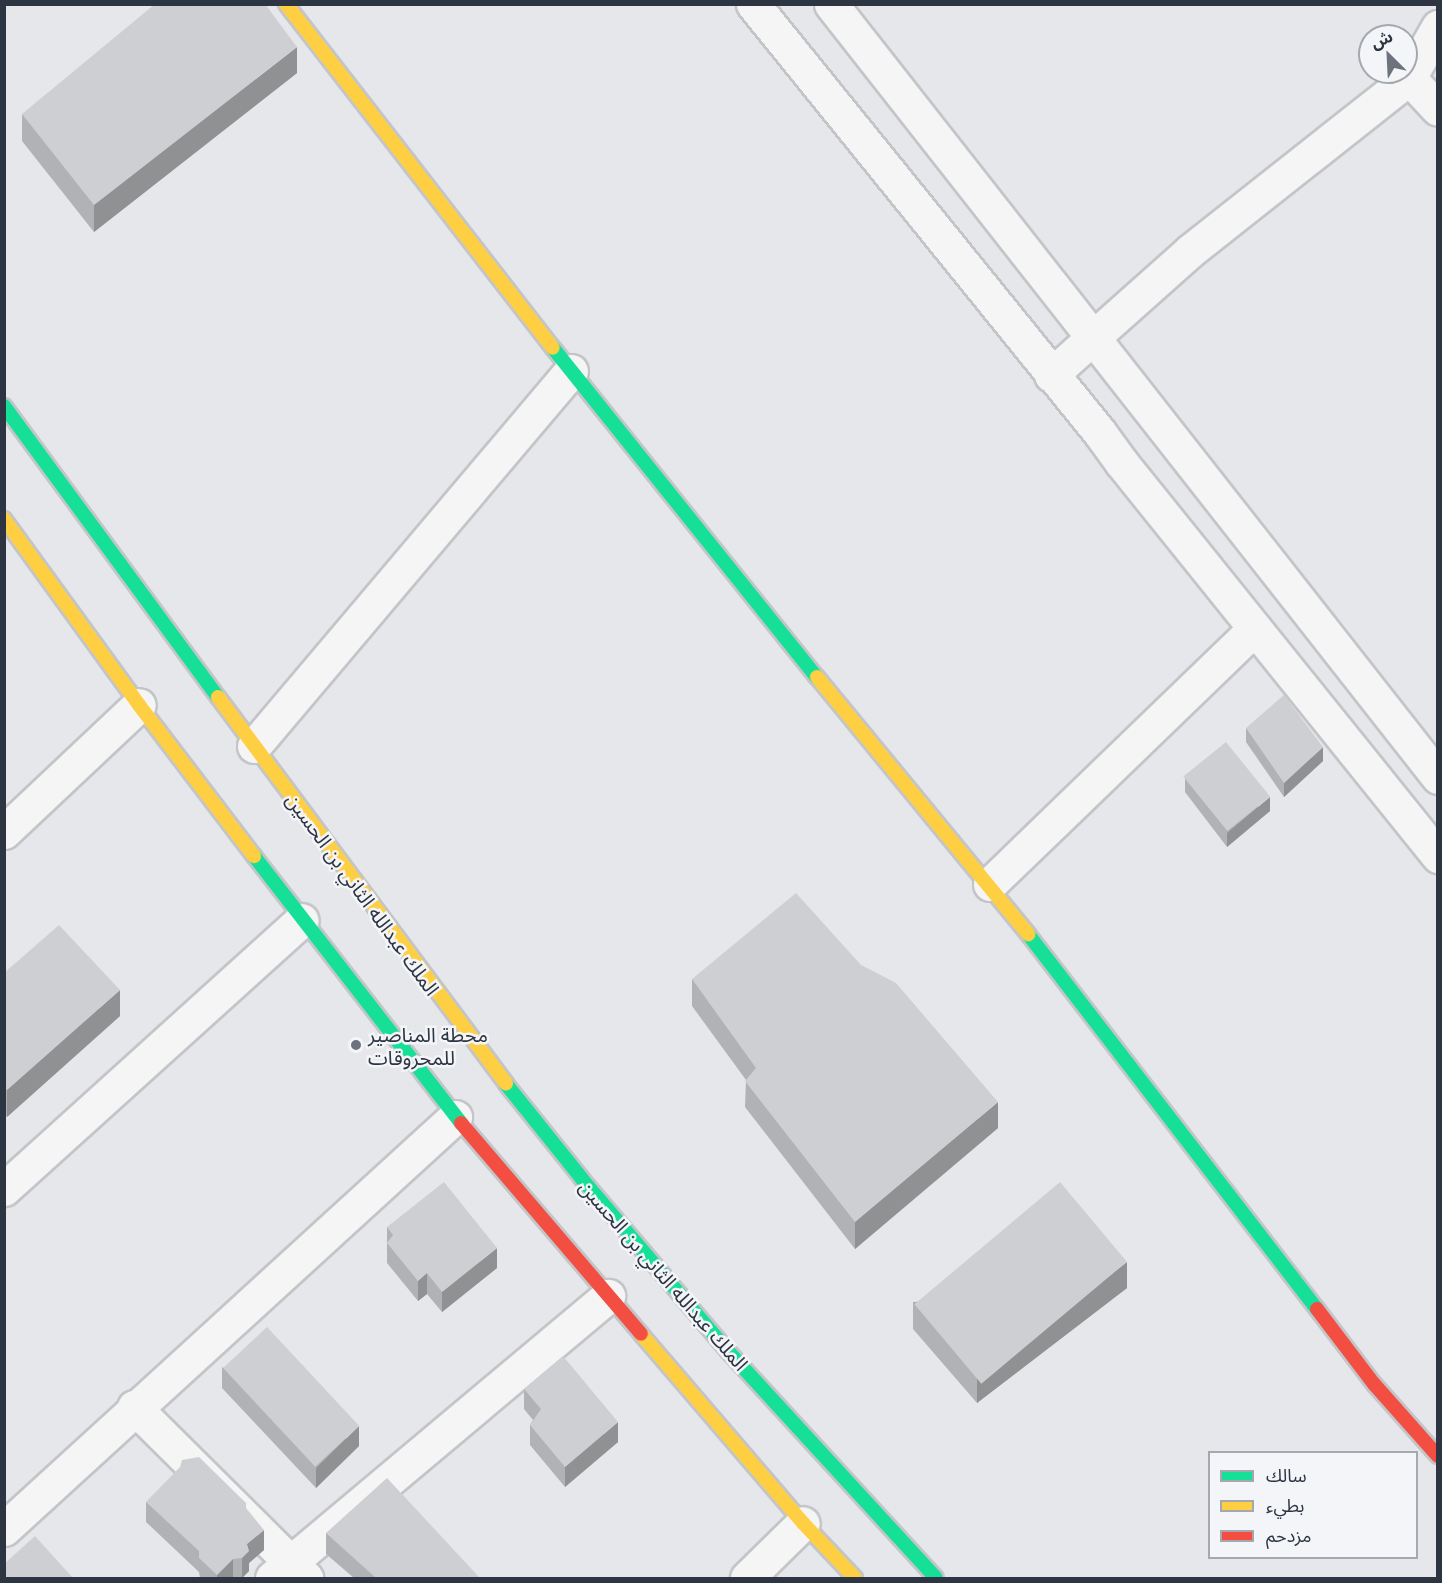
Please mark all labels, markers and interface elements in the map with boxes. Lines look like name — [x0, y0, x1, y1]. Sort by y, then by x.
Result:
north arrow — [1358, 24, 1418, 84]
text: ش — [1367, 26, 1395, 52]
street label: الملك عبدالله الثاني بن الحسين — [281, 788, 445, 1000]
place label: محطة المناصير للمحروقات — [368, 1022, 488, 1069]
marker: محطة المناصير للمحروقات — [349, 1038, 363, 1052]
street label: الملك عبدالله الثاني بن الحسين — [575, 1175, 753, 1375]
legend — [1208, 1451, 1418, 1559]
text: سالك — [1266, 1464, 1307, 1486]
text: بطيء — [1266, 1494, 1304, 1516]
text: مزدحم — [1266, 1524, 1311, 1546]

